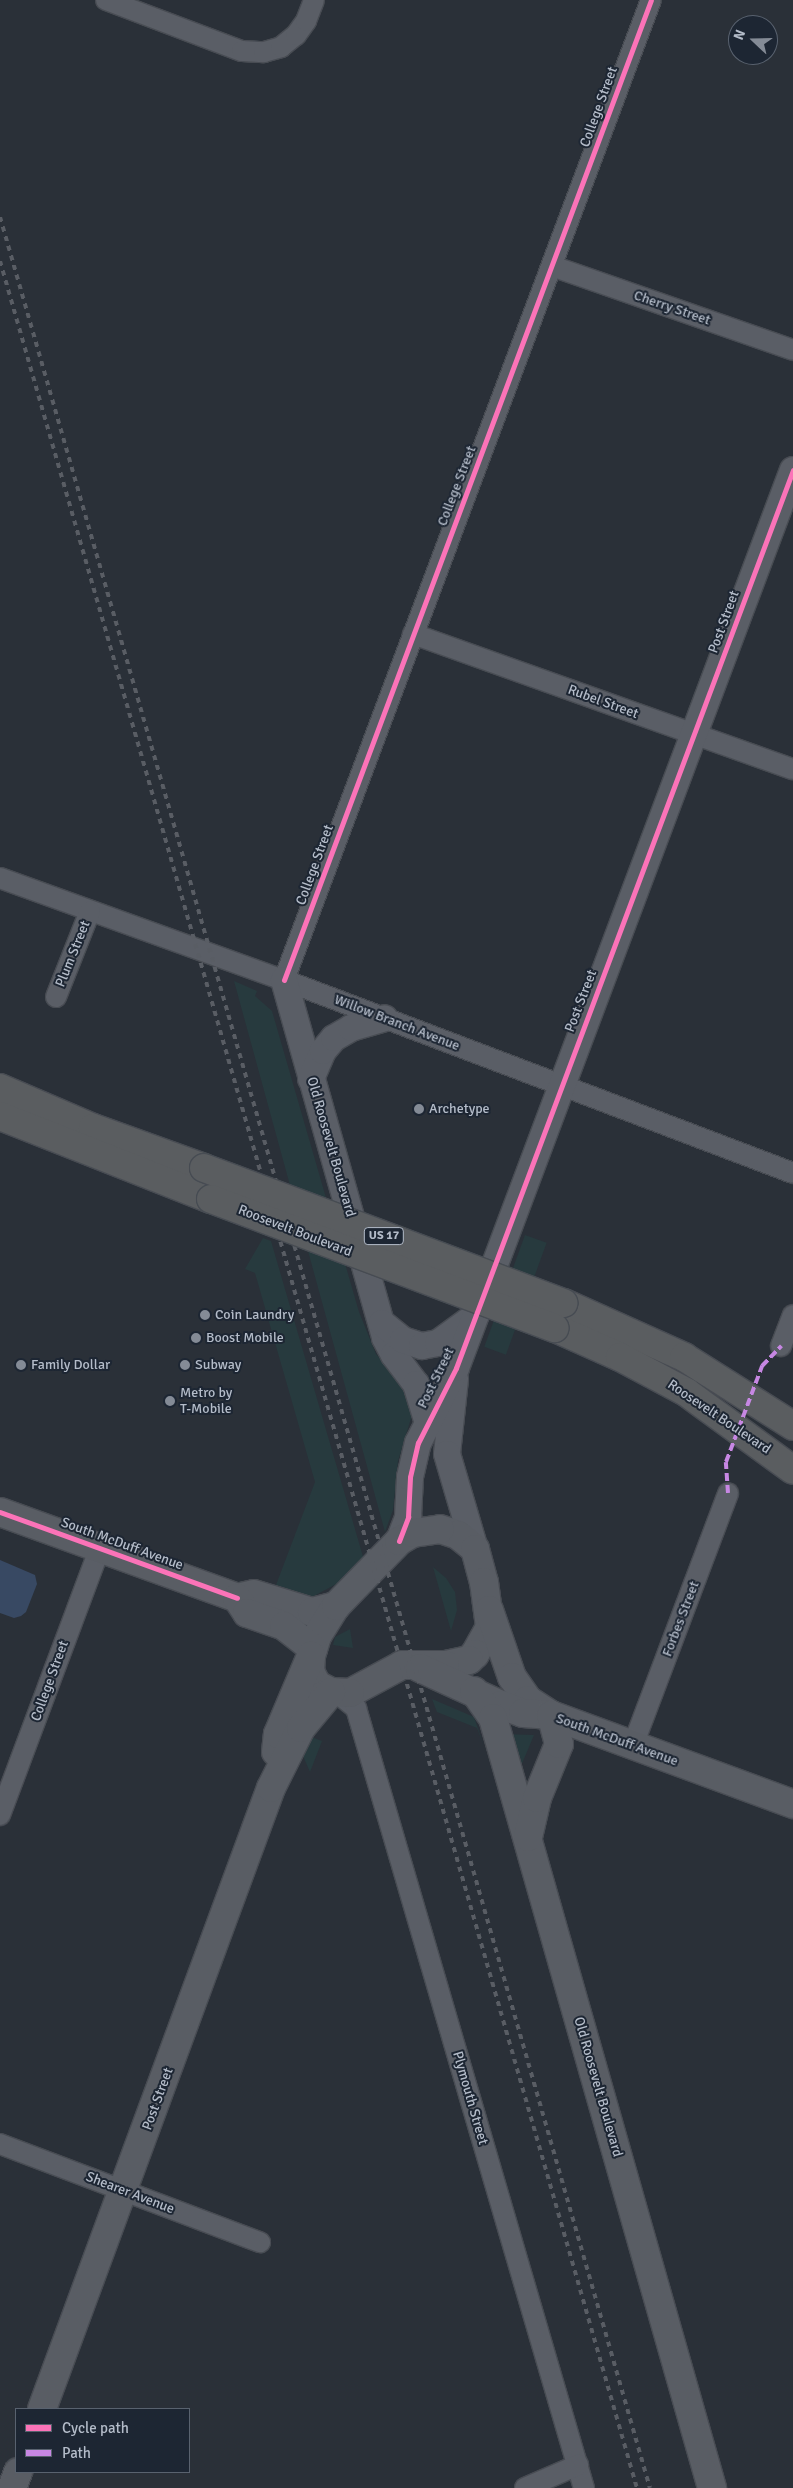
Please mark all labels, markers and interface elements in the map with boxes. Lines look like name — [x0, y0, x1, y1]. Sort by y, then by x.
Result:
north arrow — [728, 15, 778, 65]
text: N — [730, 27, 749, 42]
street label: College Street — [577, 64, 621, 150]
street label: Cherry Street — [632, 287, 712, 329]
street label: College Street — [434, 444, 480, 528]
street label: Post Street — [705, 588, 743, 656]
street label: Rubel Street — [565, 681, 641, 723]
street label: College Street — [293, 822, 337, 908]
street label: Plum Street — [52, 918, 94, 990]
street label: Post Street — [561, 967, 601, 1035]
street label: Willow Branch Avenue — [332, 991, 462, 1055]
street label: Old Roosevelt Boulevard — [303, 1075, 359, 1219]
place label: Archetype — [429, 1101, 490, 1117]
marker: Archetype — [413, 1103, 425, 1115]
street label: Roosevelt Boulevard — [236, 1201, 354, 1261]
road number: US 17 — [363, 1226, 405, 1246]
place label: Coin Laundry — [215, 1307, 294, 1323]
marker: Coin Laundry — [199, 1309, 211, 1321]
place label: Boost Mobile — [206, 1330, 284, 1346]
marker: Boost Mobile — [190, 1332, 202, 1344]
street label: Post Street — [414, 1345, 458, 1411]
place label: Family Dollar — [31, 1357, 110, 1373]
place label: Subway — [195, 1357, 241, 1373]
marker: Family Dollar — [15, 1359, 27, 1371]
marker: Subway — [179, 1359, 191, 1371]
street label: Roosevelt Boulevard — [664, 1376, 774, 1458]
place label: Metro by T-Mobile — [180, 1385, 232, 1418]
marker: Metro by T-Mobile — [164, 1395, 176, 1407]
street label: South McDuff Avenue — [59, 1514, 185, 1574]
street label: Forbes Street — [659, 1579, 703, 1659]
street label: College Street — [28, 1638, 72, 1724]
street label: South McDuff Avenue — [554, 1710, 680, 1770]
street label: Old Roosevelt Boulevard — [570, 2015, 626, 2159]
street label: Plymouth Street — [449, 2049, 491, 2147]
street label: Post Street — [139, 2065, 177, 2133]
street label: Shearer Avenue — [83, 2168, 177, 2218]
legend — [15, 2408, 190, 2473]
text: Cycle path — [62, 2419, 129, 2437]
text: Path — [62, 2444, 91, 2462]

